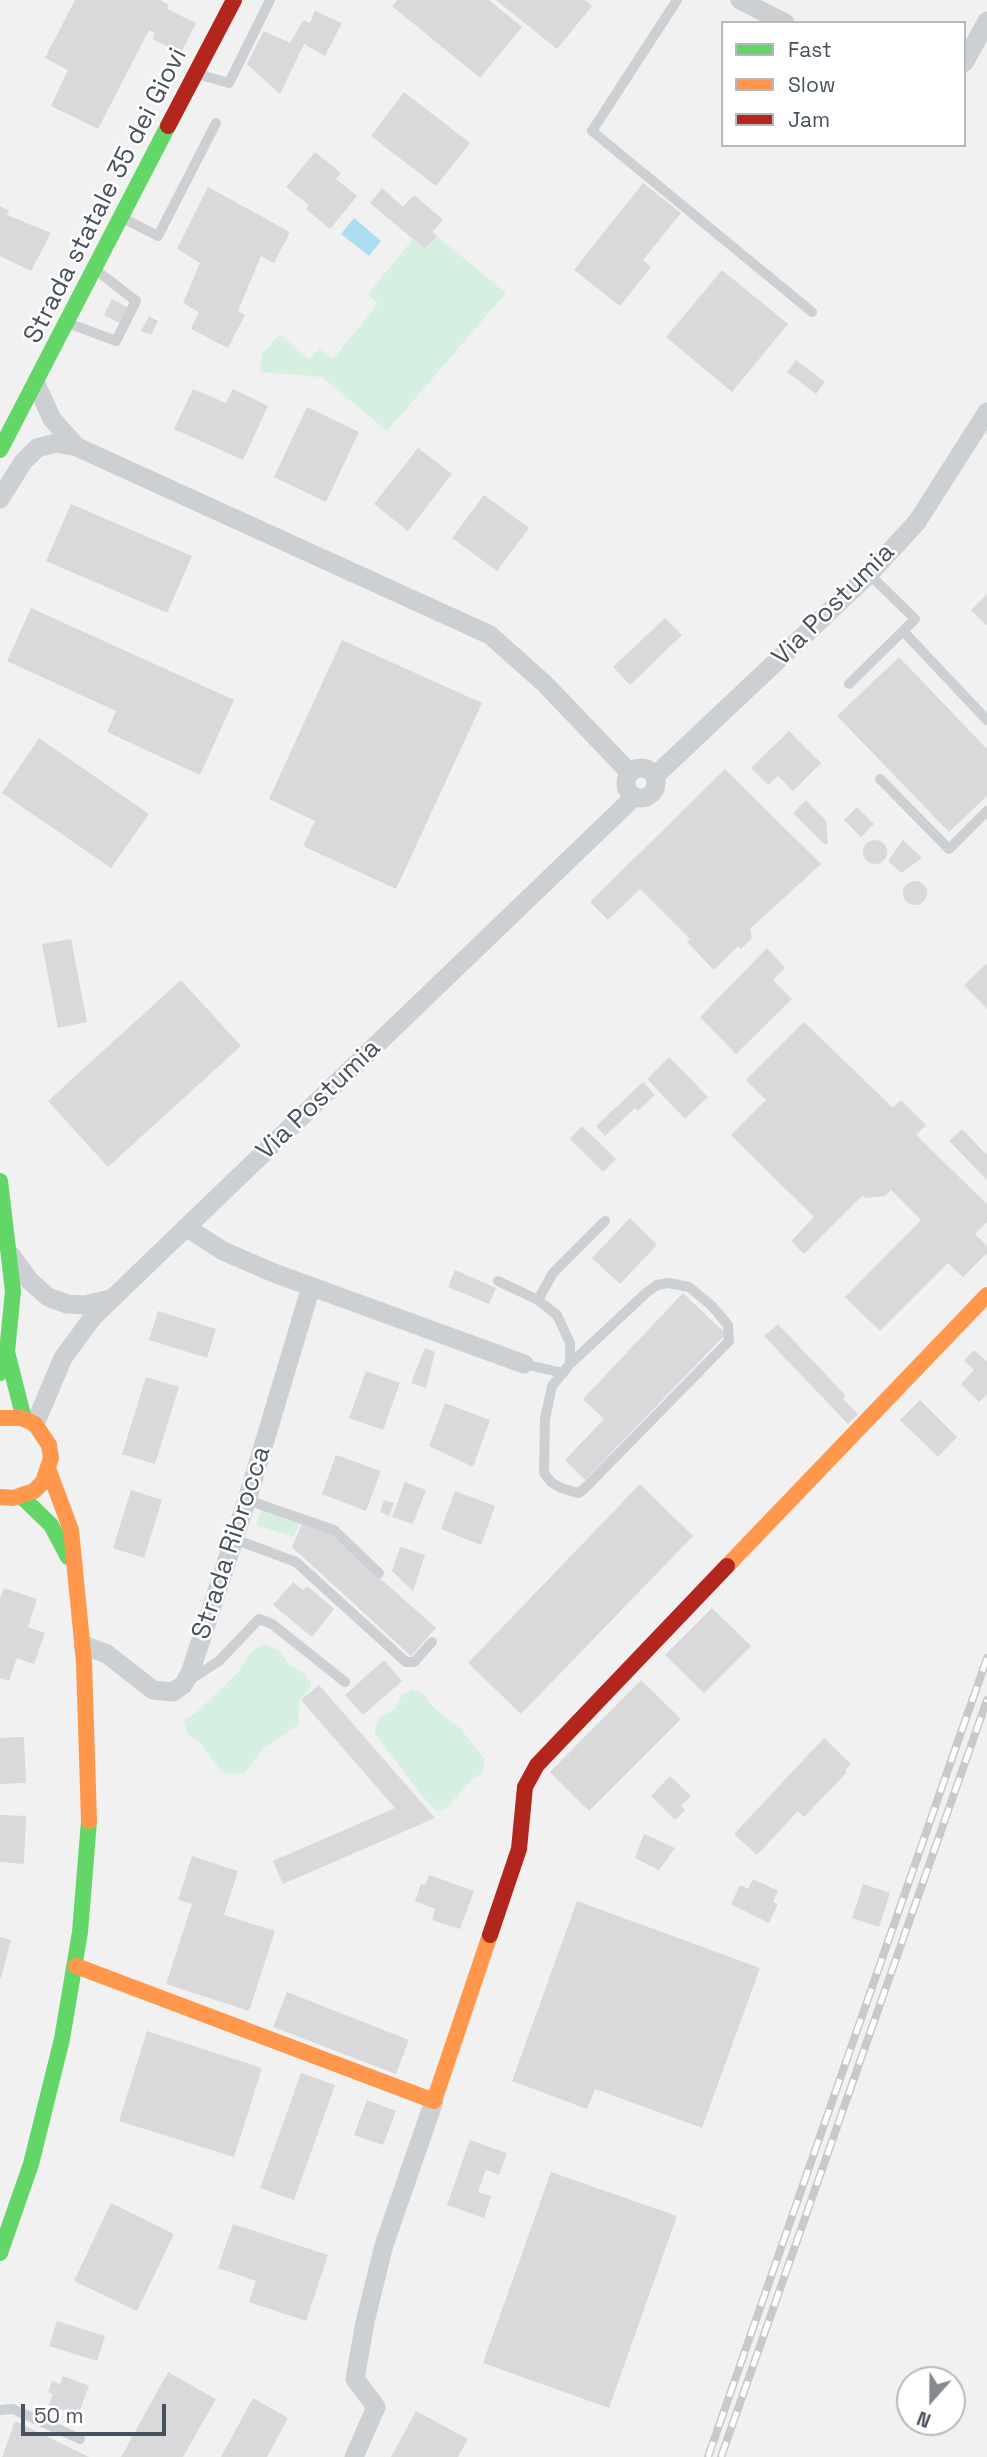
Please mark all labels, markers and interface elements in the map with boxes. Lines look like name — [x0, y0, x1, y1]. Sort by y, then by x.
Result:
legend — [721, 21, 966, 147]
text: Fast — [788, 36, 832, 63]
street label: Strada statale 35 dei Giovi — [18, 43, 194, 349]
text: Slow — [788, 71, 836, 98]
text: Jam — [788, 106, 830, 133]
street label: Via Postumia — [766, 537, 902, 673]
street label: Via Postumia — [250, 1033, 388, 1167]
street label: Strada Ribrocca — [186, 1443, 278, 1643]
north arrow — [896, 2366, 966, 2436]
scale bar — [24, 2390, 170, 2434]
text: 50 m — [34, 2402, 84, 2429]
text: N — [914, 2405, 934, 2433]

